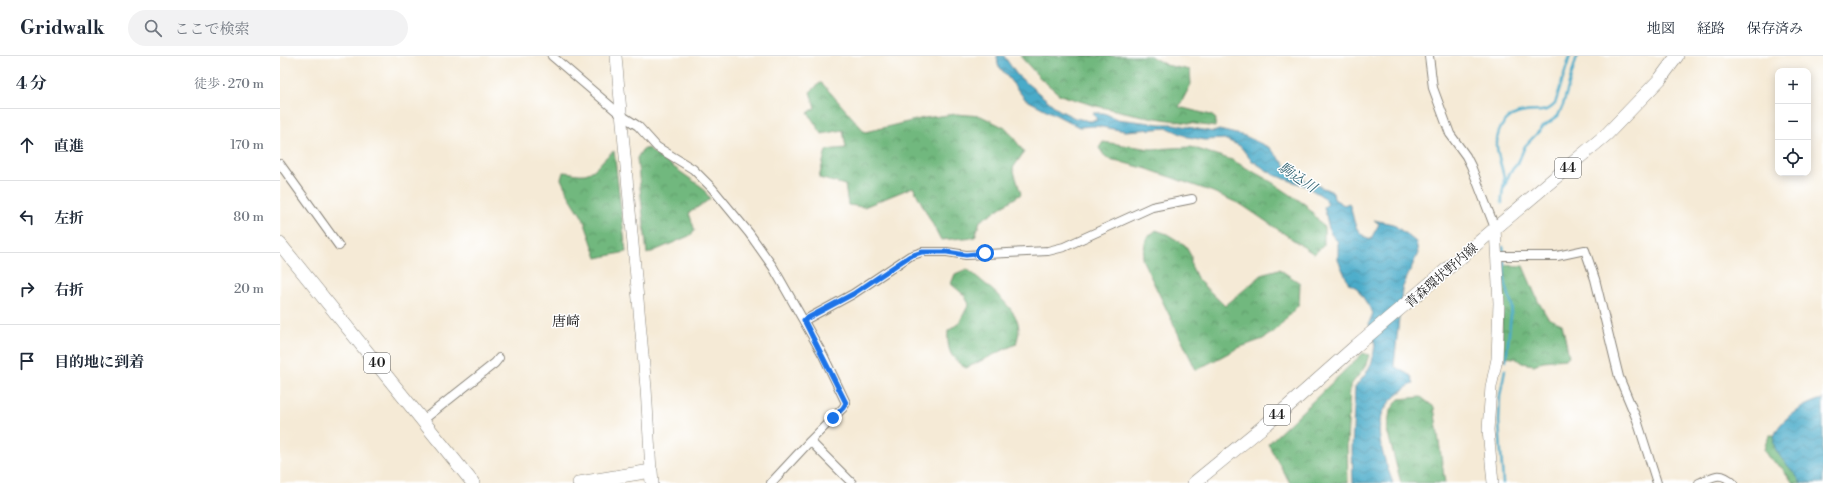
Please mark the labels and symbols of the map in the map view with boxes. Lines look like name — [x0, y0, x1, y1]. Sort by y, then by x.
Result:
road number: 44 — [1555, 158, 1581, 178]
water label: 駒込川 — [1275, 159, 1322, 198]
street label: 青森環状野内線 — [1402, 240, 1481, 312]
route start — [976, 244, 994, 262]
district label: 唐崎 — [552, 313, 580, 331]
road number: 40 — [364, 353, 390, 373]
road number: 44 — [1264, 405, 1290, 425]
route end — [824, 409, 842, 427]

